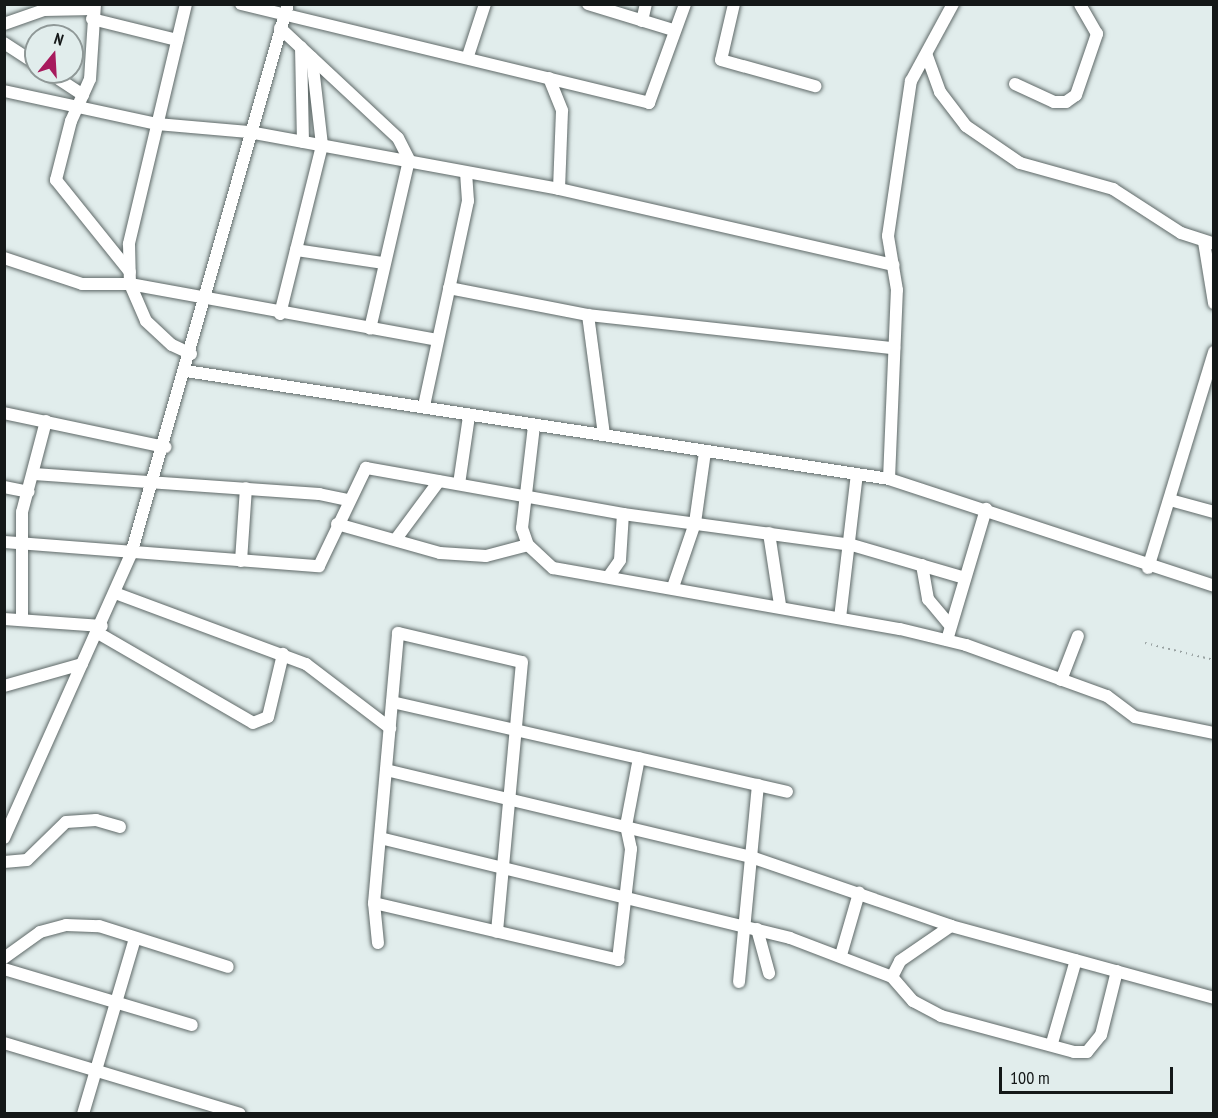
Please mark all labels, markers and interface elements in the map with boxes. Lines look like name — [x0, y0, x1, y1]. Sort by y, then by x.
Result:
north arrow — [24, 24, 84, 84]
text: N — [52, 28, 66, 50]
scale bar — [1002, 1055, 1176, 1093]
text: 100 m — [1010, 1066, 1050, 1089]

